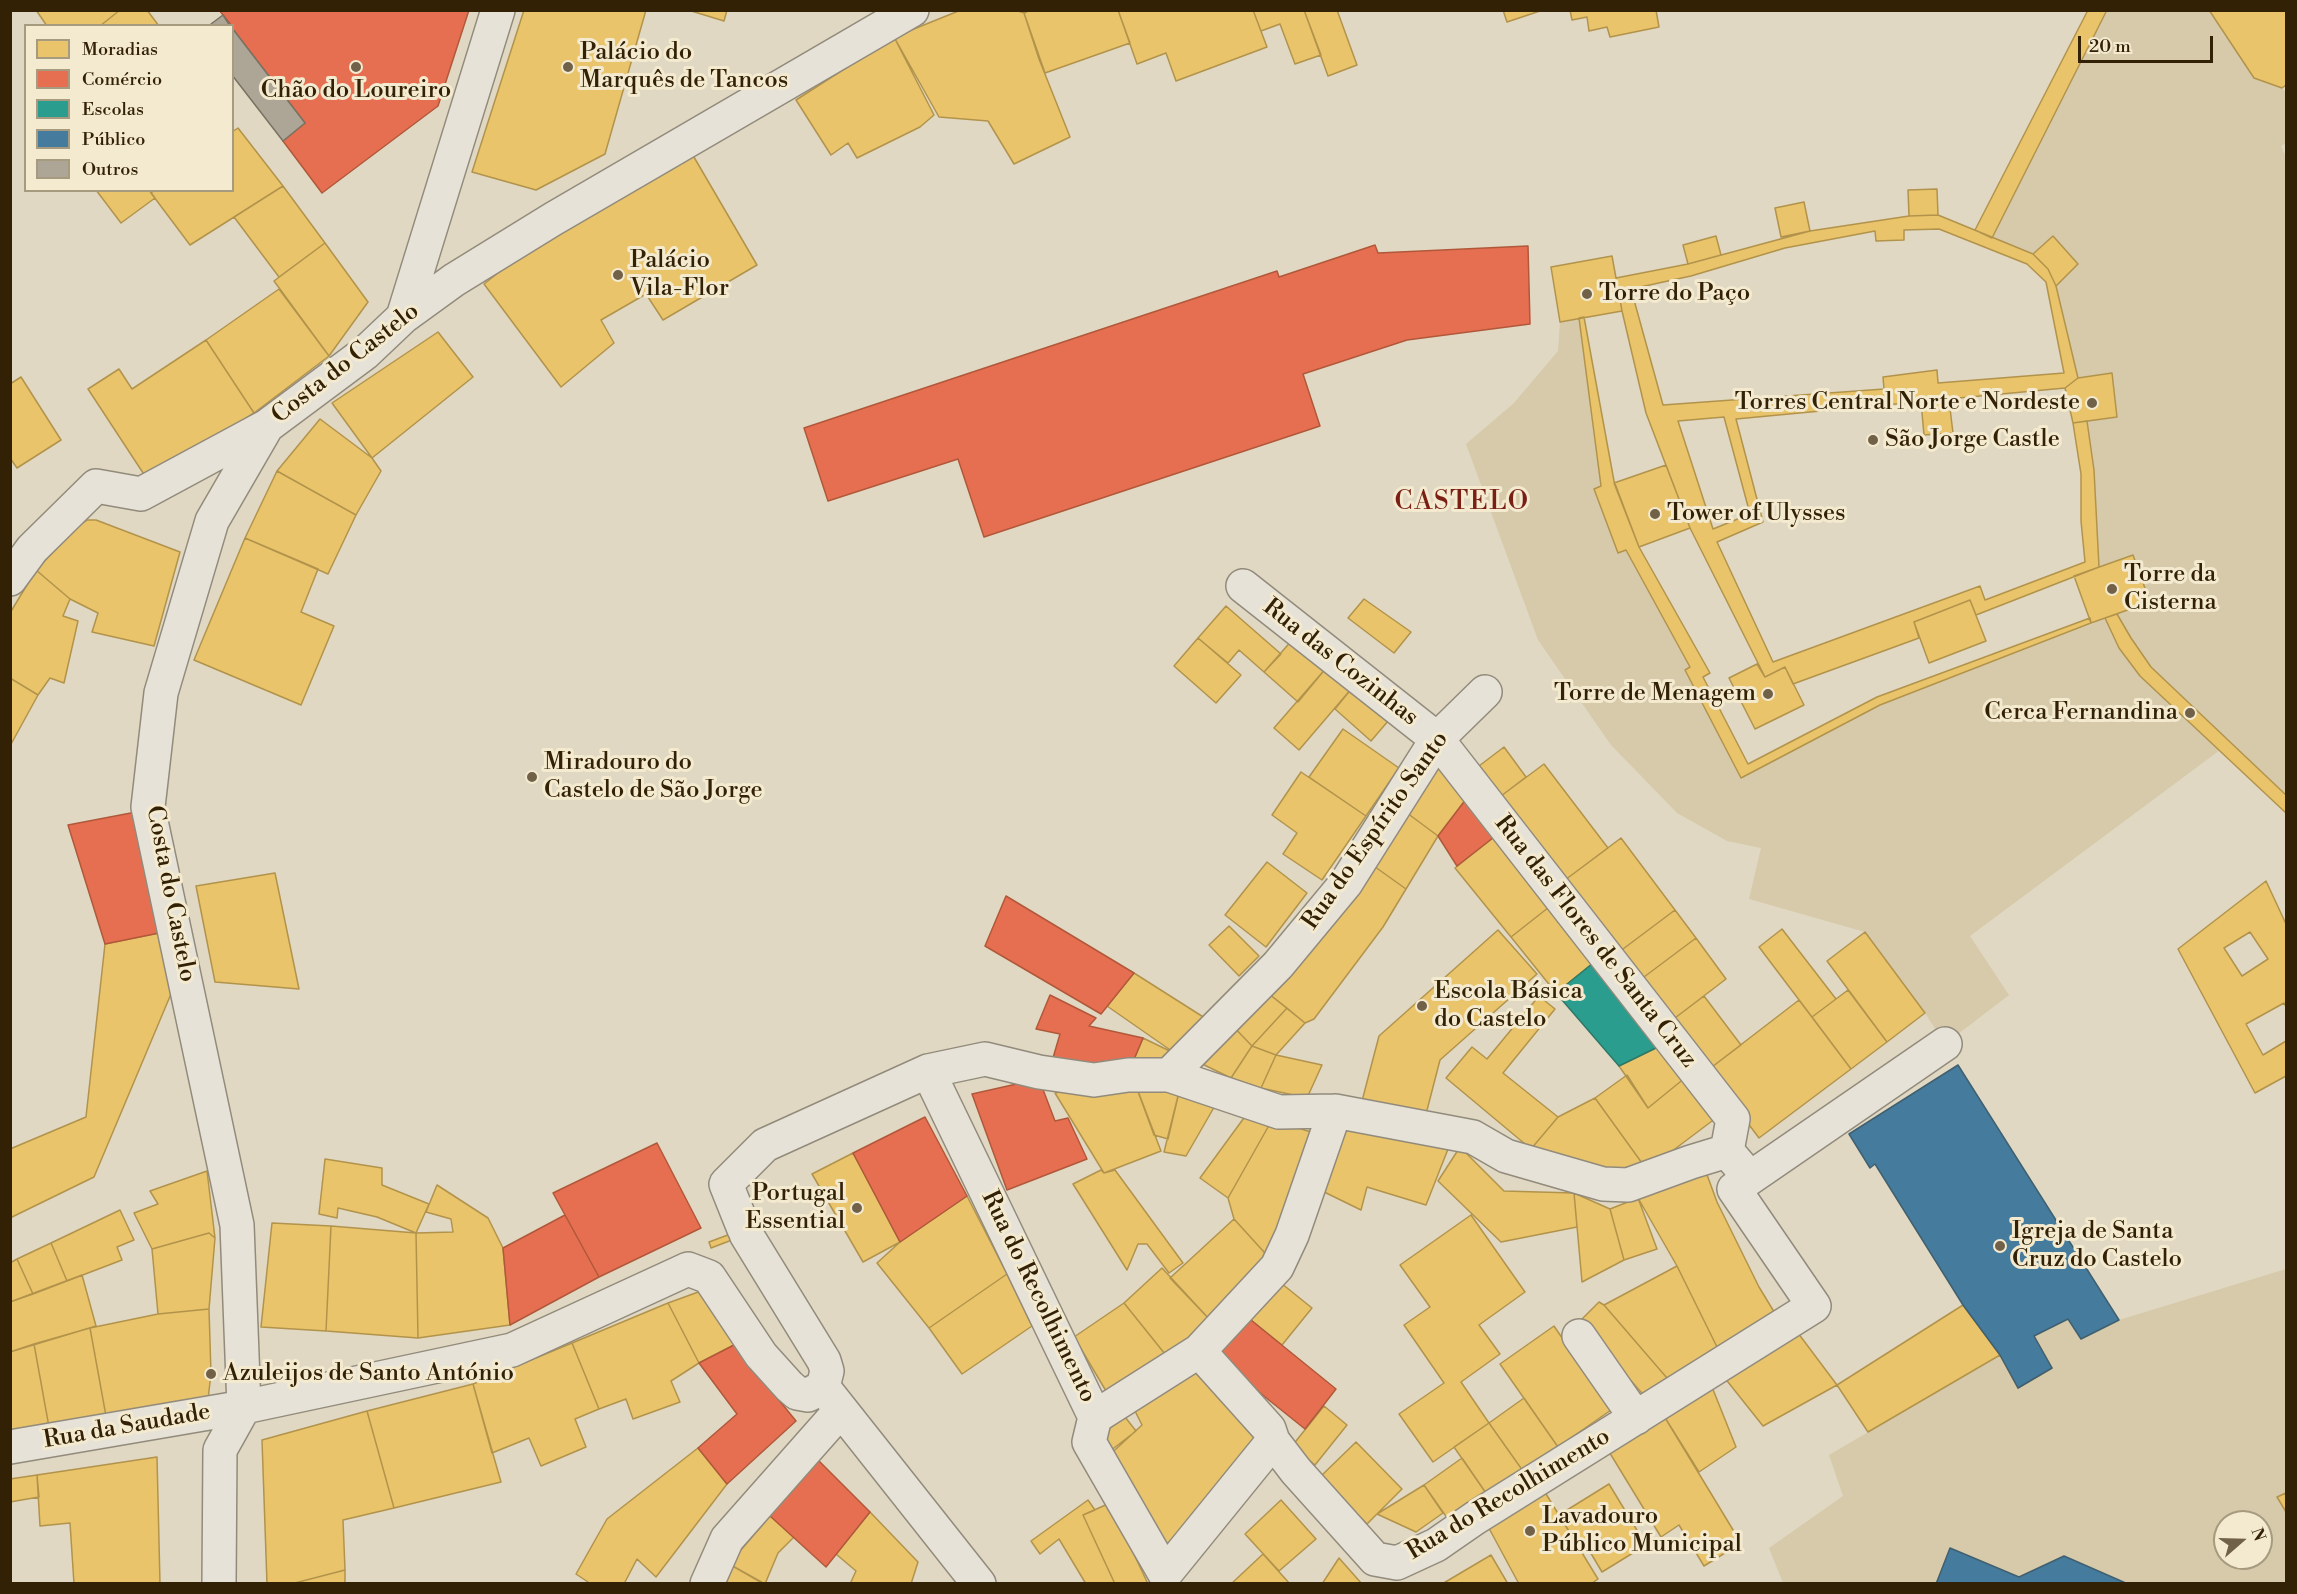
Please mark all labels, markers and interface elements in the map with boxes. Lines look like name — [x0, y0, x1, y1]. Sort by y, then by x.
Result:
legend — [24, 24, 234, 192]
scale bar — [2081, 24, 2216, 62]
text: 20 m — [2089, 35, 2131, 58]
text: Moradias — [82, 38, 158, 61]
place label: Palácio do Marquês de Tancos — [580, 39, 788, 95]
marker: Chão do Loureiro — [349, 60, 363, 74]
marker: Palácio do Marquês de Tancos — [561, 60, 575, 74]
text: Comércio — [82, 68, 162, 91]
place label: Chão do Loureiro — [261, 77, 451, 105]
text: Escolas — [82, 98, 144, 121]
text: Público — [82, 128, 145, 151]
text: Outros — [82, 158, 138, 181]
place label: Palácio Vila-Flor — [630, 247, 729, 303]
marker: Palácio Vila-Flor — [611, 268, 625, 282]
place label: Torre do Paço — [1599, 280, 1750, 308]
marker: Torre do Paço — [1580, 287, 1594, 301]
street label: Costa do Castelo — [267, 298, 425, 430]
place label: Torres Central Norte e Nordeste — [1735, 389, 2080, 417]
marker: Torres Central Norte e Nordeste — [2085, 396, 2099, 410]
place label: São Jorge Castle — [1885, 426, 2060, 454]
marker: São Jorge Castle — [1866, 433, 1880, 447]
district label: CASTELO — [1394, 487, 1530, 519]
place label: Tower of Ulysses — [1667, 500, 1846, 528]
marker: Tower of Ulysses — [1648, 507, 1662, 521]
place label: Torre da Cisterna — [2124, 561, 2217, 617]
marker: Torre da Cisterna — [2105, 582, 2119, 596]
street label: Rua das Cozinhas — [1257, 593, 1423, 733]
place label: Torre de Menagem — [1554, 680, 1756, 708]
marker: Torre de Menagem — [1761, 687, 1775, 701]
place label: Cerca Fernandina — [1984, 699, 2178, 727]
marker: Cerca Fernandina — [2183, 706, 2197, 720]
street label: Rua do Espírito Santo — [1297, 726, 1455, 936]
place label: Miradouro do Castelo de São Jorge — [544, 749, 763, 805]
marker: Miradouro do Castelo de São Jorge — [525, 770, 539, 784]
street label: Costa do Castelo — [139, 803, 201, 985]
street label: Rua das Flores de Santa Cruz — [1488, 810, 1702, 1074]
place label: Escola Básica do Castelo — [1434, 978, 1583, 1034]
marker: Escola Básica do Castelo — [1415, 999, 1429, 1013]
place label: Portugal Essential — [745, 1180, 845, 1236]
street label: Rua do Recolhimento — [974, 1186, 1102, 1408]
marker: Portugal Essential — [850, 1201, 864, 1215]
place label: Igreja de Santa Cruz do Castelo — [2012, 1218, 2182, 1274]
marker: Igreja de Santa Cruz do Castelo — [1993, 1239, 2007, 1253]
place label: Azuleijos de Santo António — [223, 1360, 514, 1388]
marker: Azuleijos de Santo António — [204, 1367, 218, 1381]
street label: Rua da Saudade — [41, 1398, 213, 1456]
street label: Rua do Recolhimento — [1402, 1423, 1616, 1567]
place label: Lavadouro Público Municipal — [1542, 1503, 1742, 1559]
north arrow — [2213, 1510, 2273, 1570]
marker: Lavadouro Público Municipal — [1523, 1524, 1537, 1538]
text: N — [2246, 1525, 2270, 1544]

